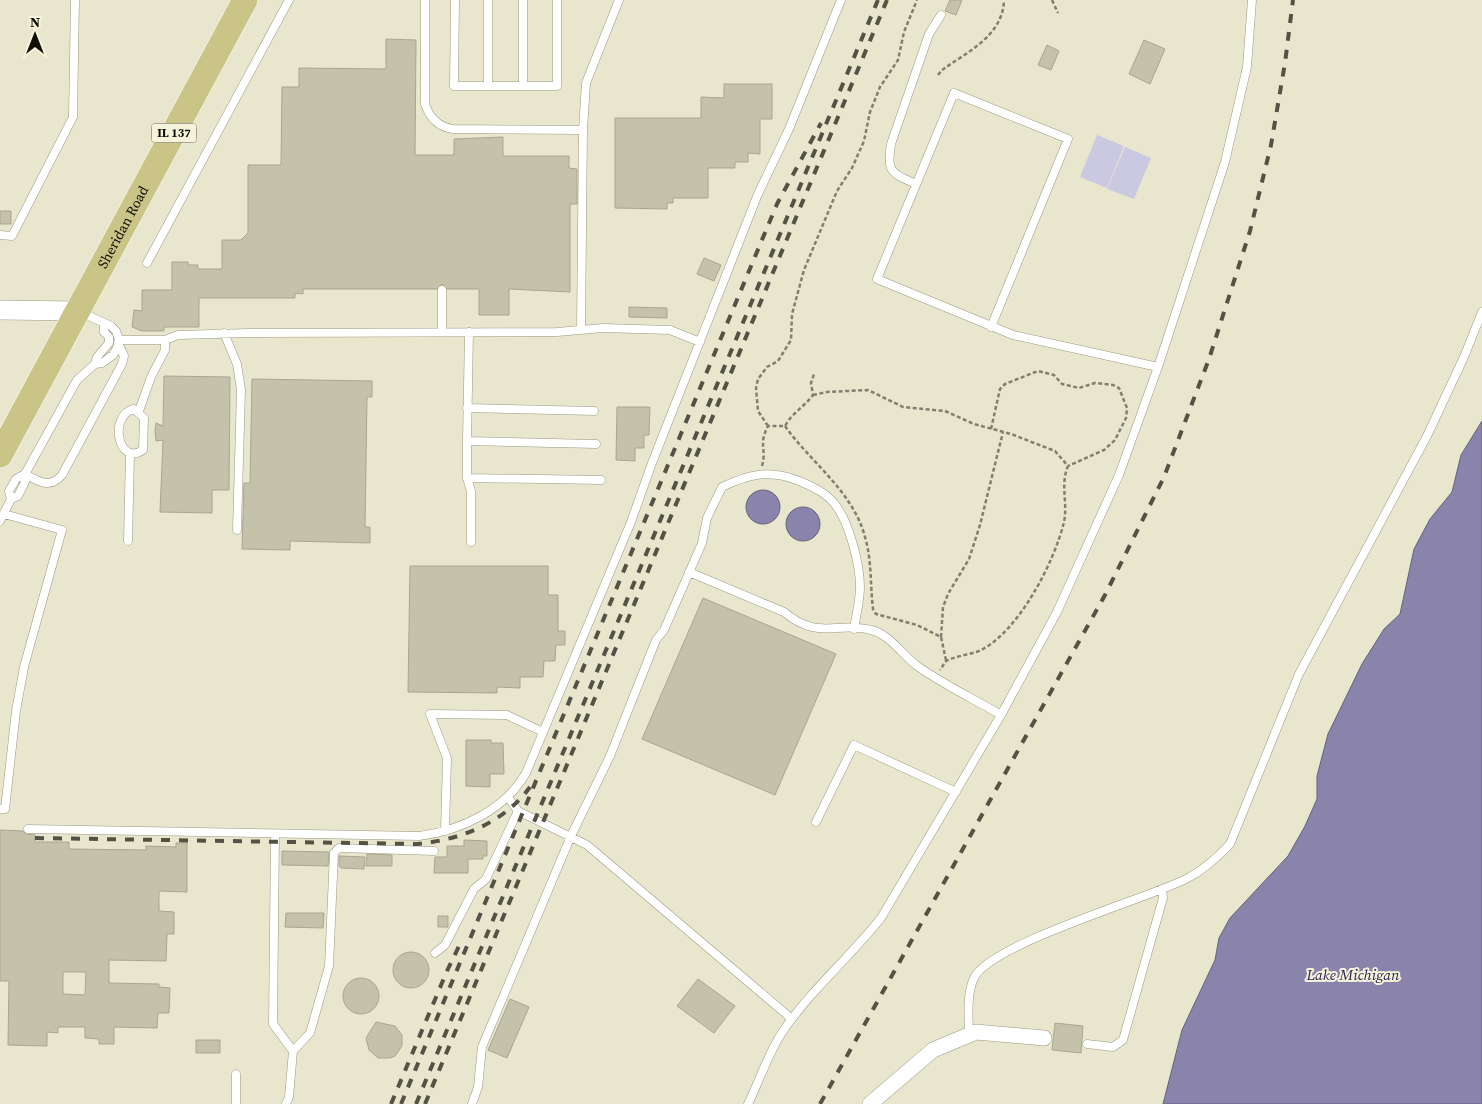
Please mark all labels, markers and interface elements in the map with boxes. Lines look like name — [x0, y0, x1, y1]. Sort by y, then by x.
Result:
north arrow — [10, 10, 60, 60]
text: N — [30, 12, 40, 32]
road number: IL 137 — [152, 124, 196, 142]
street label: Sheridan Road — [92, 182, 153, 272]
water label: Lake Michigan — [1305, 964, 1400, 985]

